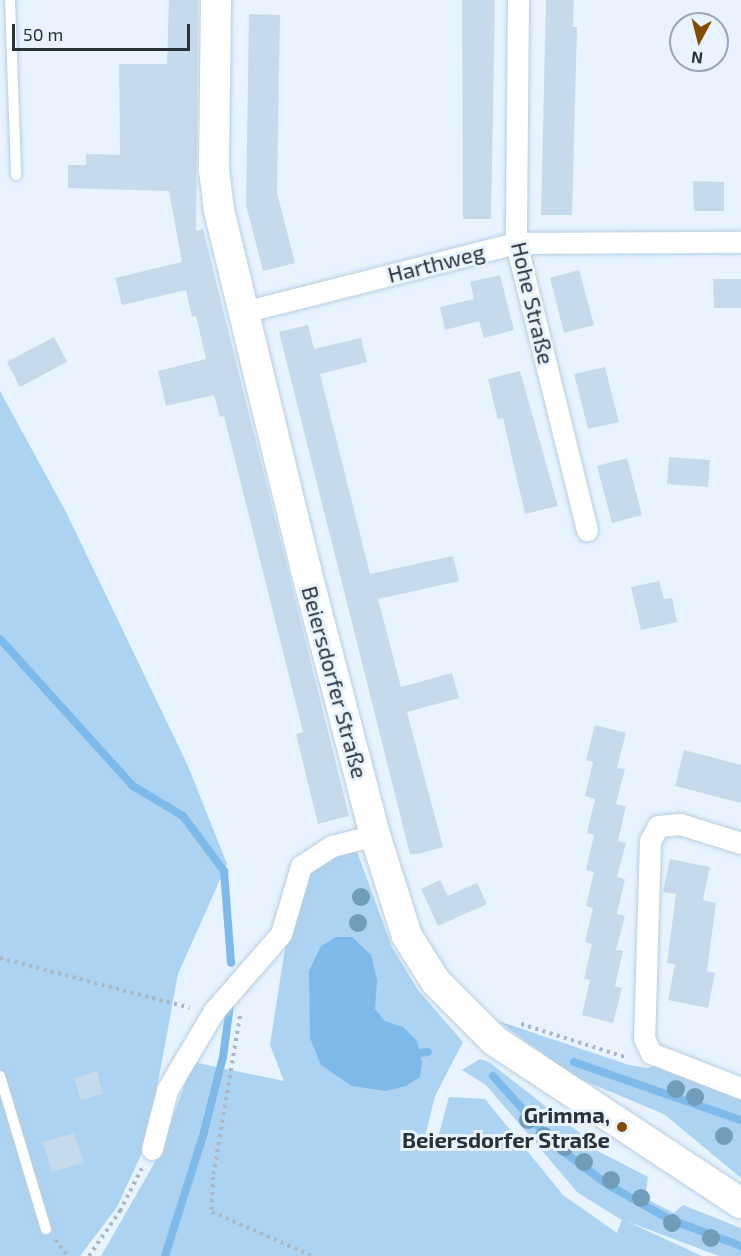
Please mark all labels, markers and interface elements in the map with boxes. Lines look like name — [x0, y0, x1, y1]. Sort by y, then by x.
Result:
scale bar — [15, 12, 194, 50]
north arrow — [669, 12, 729, 72]
text: 50 m — [23, 23, 63, 45]
text: N — [690, 48, 704, 69]
street label: Harthweg — [385, 238, 487, 288]
street label: Hohe Straße — [506, 239, 560, 367]
street label: Beiersdorfer Straße — [297, 583, 373, 781]
place label: Grimma, Beiersdorfer Straße — [401, 1101, 610, 1152]
marker: Grimma, Beiersdorfer Straße — [615, 1120, 629, 1134]

